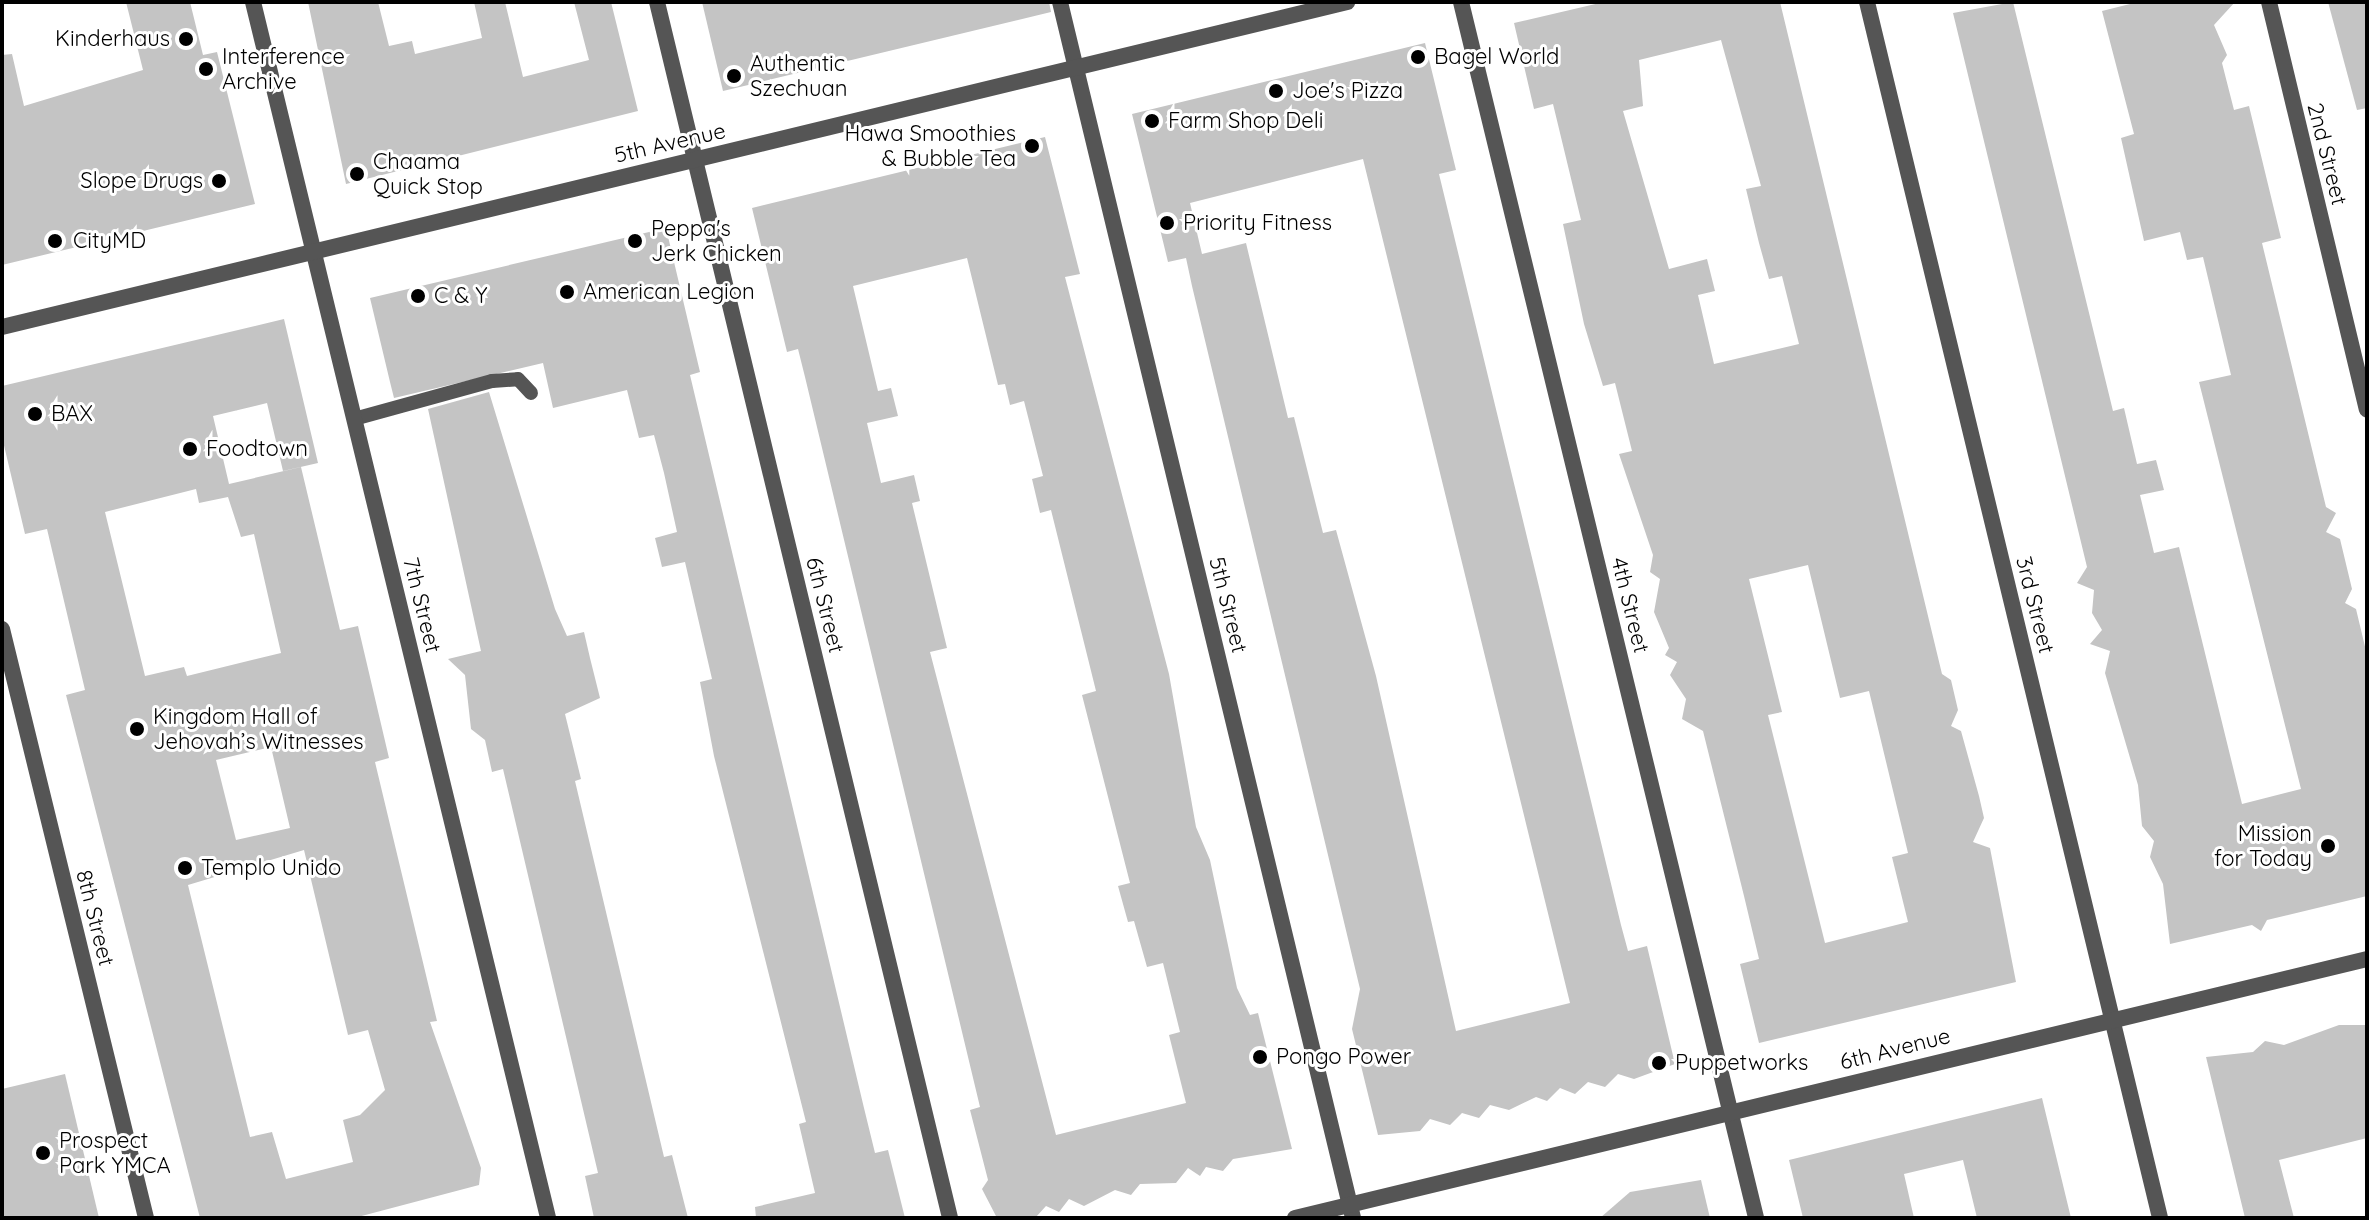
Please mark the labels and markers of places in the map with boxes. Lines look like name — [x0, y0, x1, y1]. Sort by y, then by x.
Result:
place label: Kinderhaus — [55, 26, 170, 52]
marker: Kinderhaus — [177, 30, 195, 48]
place label: Interference Archive — [222, 43, 345, 94]
place label: Bagel World — [1434, 44, 1559, 70]
marker: Bagel World — [1409, 48, 1427, 66]
place label: Authentic Szechuan — [750, 50, 848, 102]
marker: Interference Archive — [197, 60, 215, 78]
marker: Authentic Szechuan — [725, 67, 743, 85]
place label: Joe's Pizza — [1292, 78, 1403, 104]
marker: Joe's Pizza — [1267, 82, 1285, 100]
place label: Farm Shop Deli — [1168, 108, 1324, 134]
marker: Farm Shop Deli — [1143, 112, 1161, 130]
place label: Hawa Smoothies & Bubble Tea — [845, 120, 1016, 172]
marker: Hawa Smoothies & Bubble Tea — [1023, 137, 1041, 155]
place label: Chaama Quick Stop — [373, 148, 483, 200]
marker: Chaama Quick Stop — [348, 165, 366, 183]
place label: Slope Drugs — [80, 168, 203, 194]
marker: Slope Drugs — [210, 172, 228, 190]
place label: Priority Fitness — [1183, 210, 1332, 236]
marker: Priority Fitness — [1158, 214, 1176, 232]
place label: Peppa's Jerk Chicken — [651, 215, 782, 266]
place label: CityMD — [73, 228, 146, 254]
marker: CityMD — [44, 230, 66, 252]
marker: Peppa's Jerk Chicken — [626, 232, 644, 250]
place label: American Legion — [583, 279, 755, 305]
place label: C & Y — [434, 283, 488, 309]
marker: American Legion — [558, 283, 576, 301]
marker: C & Y — [409, 287, 427, 305]
place label: BAX — [51, 401, 93, 427]
marker: BAX — [26, 405, 44, 423]
place label: Foodtown — [206, 436, 308, 462]
marker: Foodtown — [181, 440, 199, 458]
place label: Kingdom Hall of Jehovah’s Witnesses — [153, 703, 364, 754]
marker: Kingdom Hall of Jehovah’s Witnesses — [128, 720, 146, 738]
place label: Mission for Today — [2214, 820, 2312, 872]
marker: Mission for Today — [2319, 837, 2337, 855]
place label: Templo Unido — [201, 855, 341, 881]
marker: Templo Unido — [176, 859, 194, 877]
place label: Pongo Power — [1276, 1044, 1411, 1070]
marker: Pongo Power — [1251, 1048, 1269, 1066]
place label: Puppetworks — [1675, 1050, 1808, 1076]
marker: Puppetworks — [1650, 1054, 1668, 1072]
place label: Prospect Park YMCA — [59, 1127, 171, 1178]
marker: Prospect Park YMCA — [34, 1144, 52, 1162]

